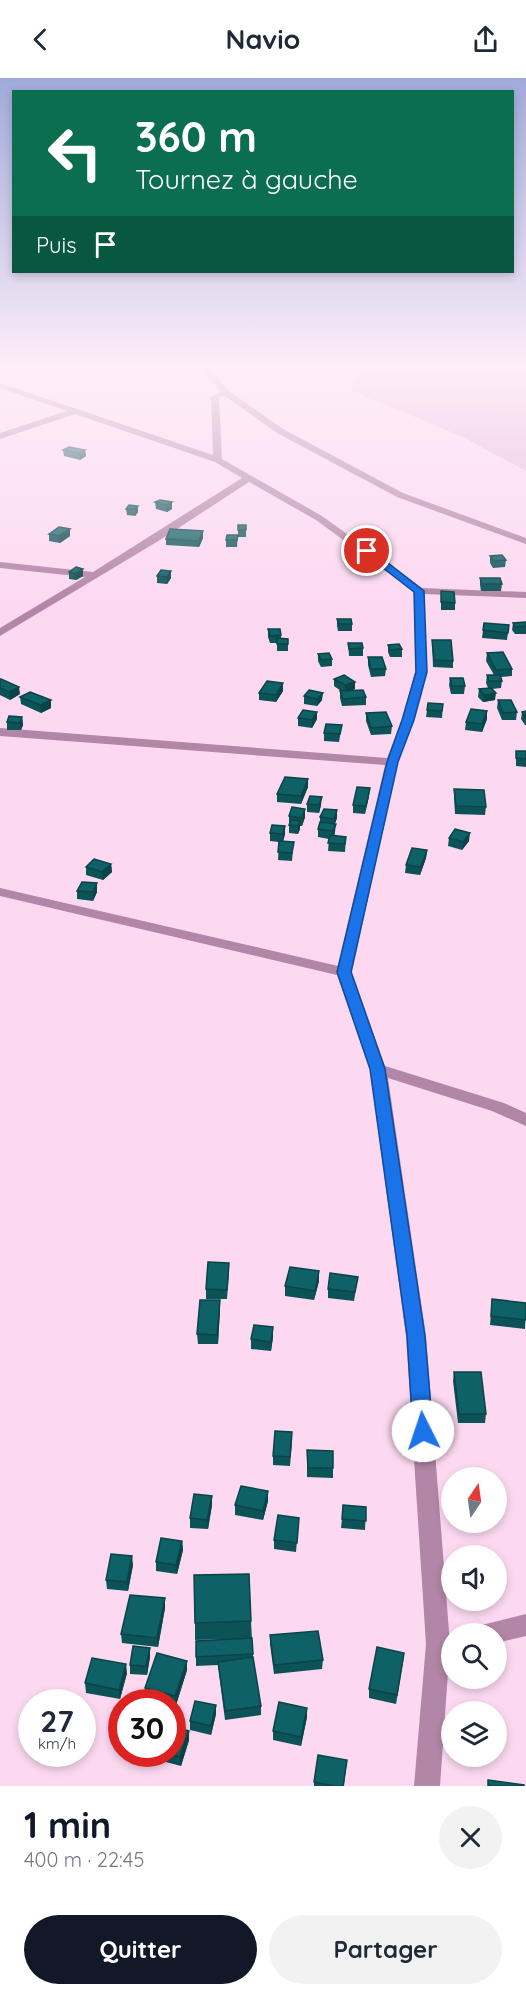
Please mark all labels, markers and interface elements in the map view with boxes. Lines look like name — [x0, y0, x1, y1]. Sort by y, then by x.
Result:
text: Navio — [226, 22, 300, 56]
icon: back — [24, 23, 57, 56]
icon: share — [469, 23, 502, 56]
text: 360 m — [135, 110, 257, 163]
icon: left — [36, 114, 114, 192]
text: Tournez à gauche — [135, 162, 358, 196]
icon: arrive — [89, 228, 122, 261]
text: Puis — [36, 231, 77, 259]
pin — [341, 525, 392, 576]
icon: arrive — [350, 534, 383, 567]
position arrow — [391, 1399, 455, 1463]
north arrow — [441, 1467, 507, 1533]
map controls — [441, 1467, 507, 1767]
button: sound — [441, 1545, 507, 1611]
button: search — [441, 1623, 507, 1689]
speed limit sign: 30 — [108, 1689, 186, 1767]
button: layers — [441, 1701, 507, 1767]
text: 27 — [40, 1702, 74, 1740]
text: km/h — [38, 1734, 76, 1753]
text: 1 min — [24, 1802, 111, 1847]
button: close — [439, 1806, 502, 1869]
text: 400 m · 22:45 — [24, 1847, 144, 1872]
button: Quitter — [24, 1915, 257, 1984]
button: Partager — [269, 1915, 502, 1984]

